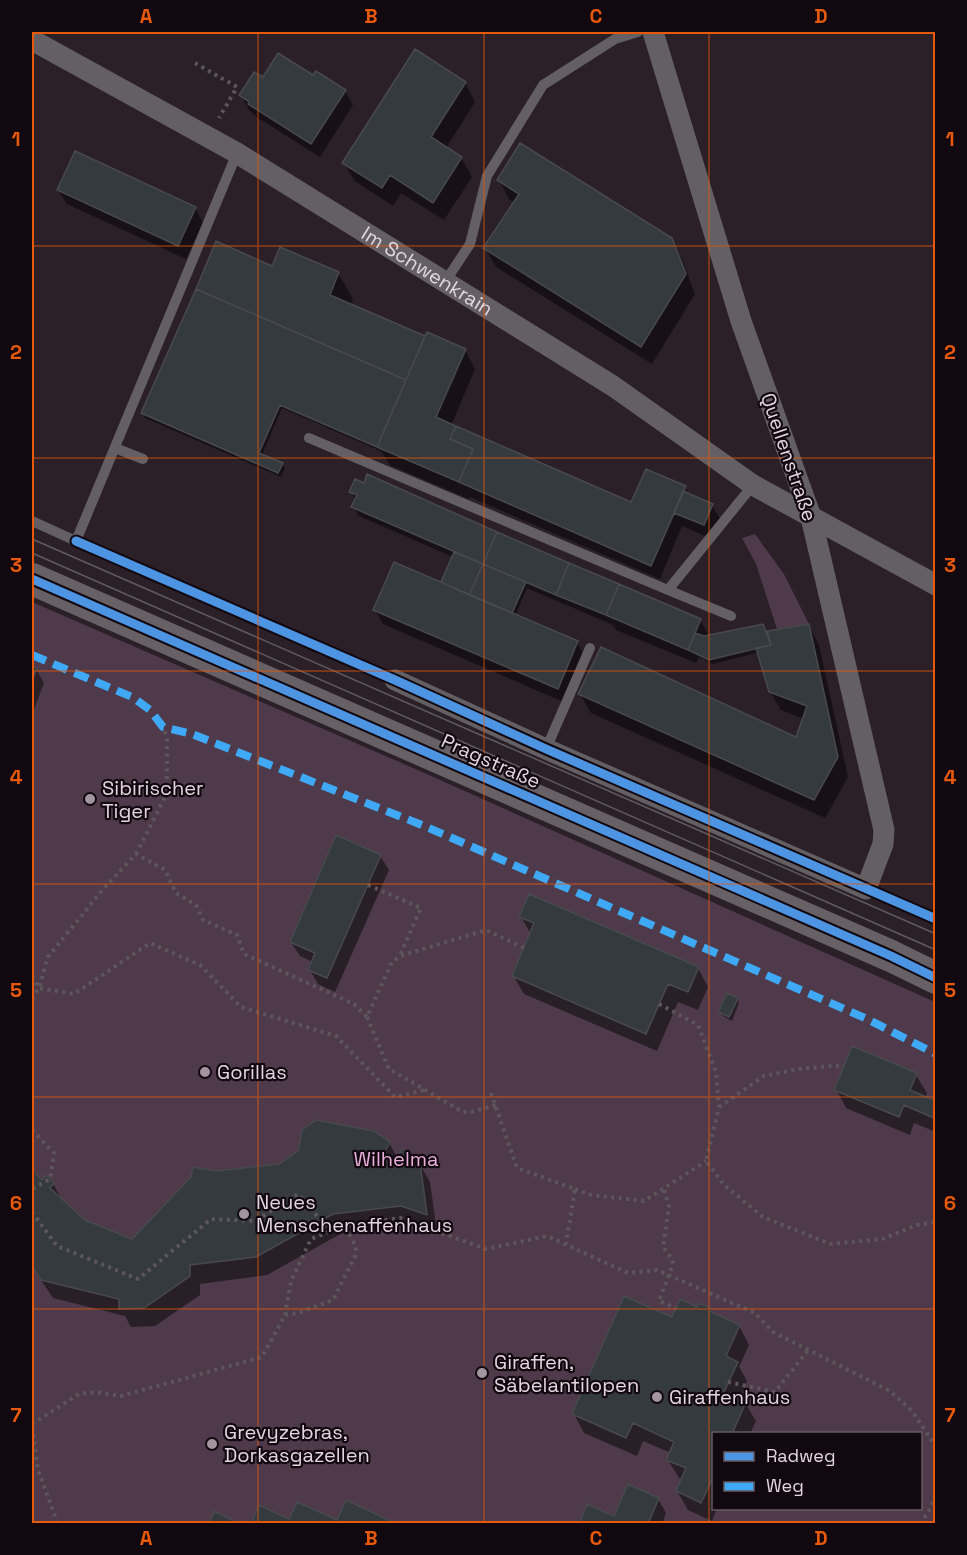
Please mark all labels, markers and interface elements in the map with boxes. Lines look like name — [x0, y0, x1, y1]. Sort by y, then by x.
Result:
text: A — [140, 3, 153, 29]
text: B — [364, 3, 378, 29]
text: C — [590, 3, 603, 29]
text: D — [814, 3, 828, 29]
text: 1 — [11, 126, 21, 152]
text: 1 — [945, 126, 955, 152]
street label: Im Schwenkrain — [357, 220, 498, 322]
text: 2 — [10, 339, 22, 365]
text: 2 — [944, 339, 956, 365]
street label: Quellenstraße — [755, 389, 823, 525]
text: 3 — [10, 552, 22, 578]
text: 3 — [944, 552, 956, 578]
street label: Pragstraße — [437, 728, 545, 794]
text: 4 — [10, 764, 23, 790]
text: 4 — [944, 764, 957, 790]
place label: Sibirischer Tiger — [102, 775, 204, 824]
marker: Sibirischer Tiger — [83, 792, 97, 806]
text: 5 — [10, 977, 22, 1003]
text: 5 — [944, 977, 956, 1003]
place label: Gorillas — [217, 1059, 287, 1085]
marker: Gorillas — [198, 1065, 212, 1079]
park label: Wilhelma — [354, 1146, 439, 1172]
place label: Neues Menschenaffenhaus — [256, 1189, 452, 1238]
text: 6 — [10, 1190, 22, 1216]
text: 6 — [944, 1190, 956, 1216]
marker: Neues Menschenaffenhaus — [237, 1207, 251, 1221]
place label: Giraffen, Säbelantilopen — [494, 1349, 639, 1398]
marker: Giraffen, Säbelantilopen — [475, 1366, 489, 1380]
place label: Giraffenhaus — [669, 1384, 790, 1410]
marker: Giraffenhaus — [650, 1390, 664, 1404]
text: 7 — [10, 1402, 22, 1428]
text: 7 — [944, 1402, 956, 1428]
place label: Grevyzebras, Dorkasgazellen — [224, 1419, 370, 1468]
legend — [712, 1432, 922, 1510]
marker: Grevyzebras, Dorkasgazellen — [205, 1437, 219, 1451]
text: Radweg — [766, 1444, 836, 1467]
text: Weg — [766, 1474, 804, 1497]
text: A — [140, 1525, 153, 1551]
text: B — [364, 1525, 378, 1551]
text: C — [590, 1525, 603, 1551]
text: D — [814, 1525, 828, 1551]

